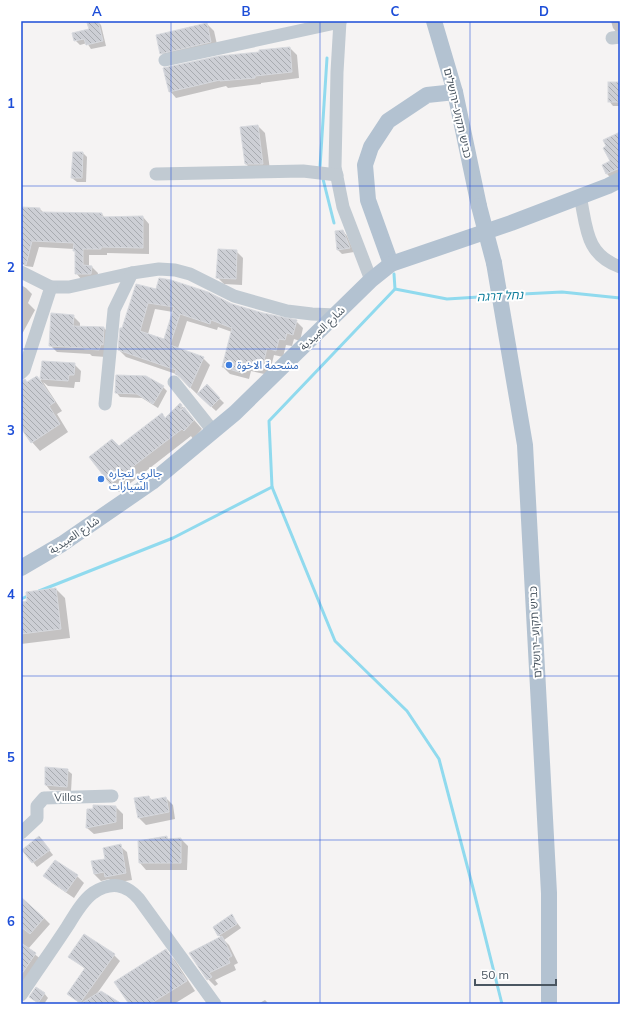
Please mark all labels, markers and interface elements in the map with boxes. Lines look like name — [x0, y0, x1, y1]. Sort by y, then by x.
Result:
text: A — [92, 3, 102, 19]
text: B — [242, 3, 251, 19]
text: C — [391, 3, 400, 19]
text: D — [539, 3, 549, 19]
street label: כביש תקוע–ירושלים — [441, 66, 475, 160]
text: 1 — [7, 95, 15, 111]
text: 2 — [7, 259, 15, 275]
water label: נחל דרגה — [476, 287, 525, 304]
street label: شارع العبيدية — [296, 303, 349, 354]
place label: مشحمة الاخوة — [237, 358, 299, 372]
marker: مشحمة الاخوة — [224, 360, 234, 370]
text: 3 — [7, 422, 15, 438]
place label: جالري لتجاره السيارات — [109, 466, 163, 493]
marker: جالري لتجاره السيارات — [96, 474, 106, 484]
street label: شارع العبيدية — [46, 513, 103, 558]
street label: כביש תקוע–ירושלים — [526, 585, 544, 678]
text: 4 — [7, 586, 15, 602]
text: 5 — [7, 749, 15, 765]
street label: Villas — [54, 790, 82, 804]
text: 6 — [7, 913, 15, 929]
scale bar — [475, 961, 556, 987]
text: 50 m — [481, 967, 509, 982]

